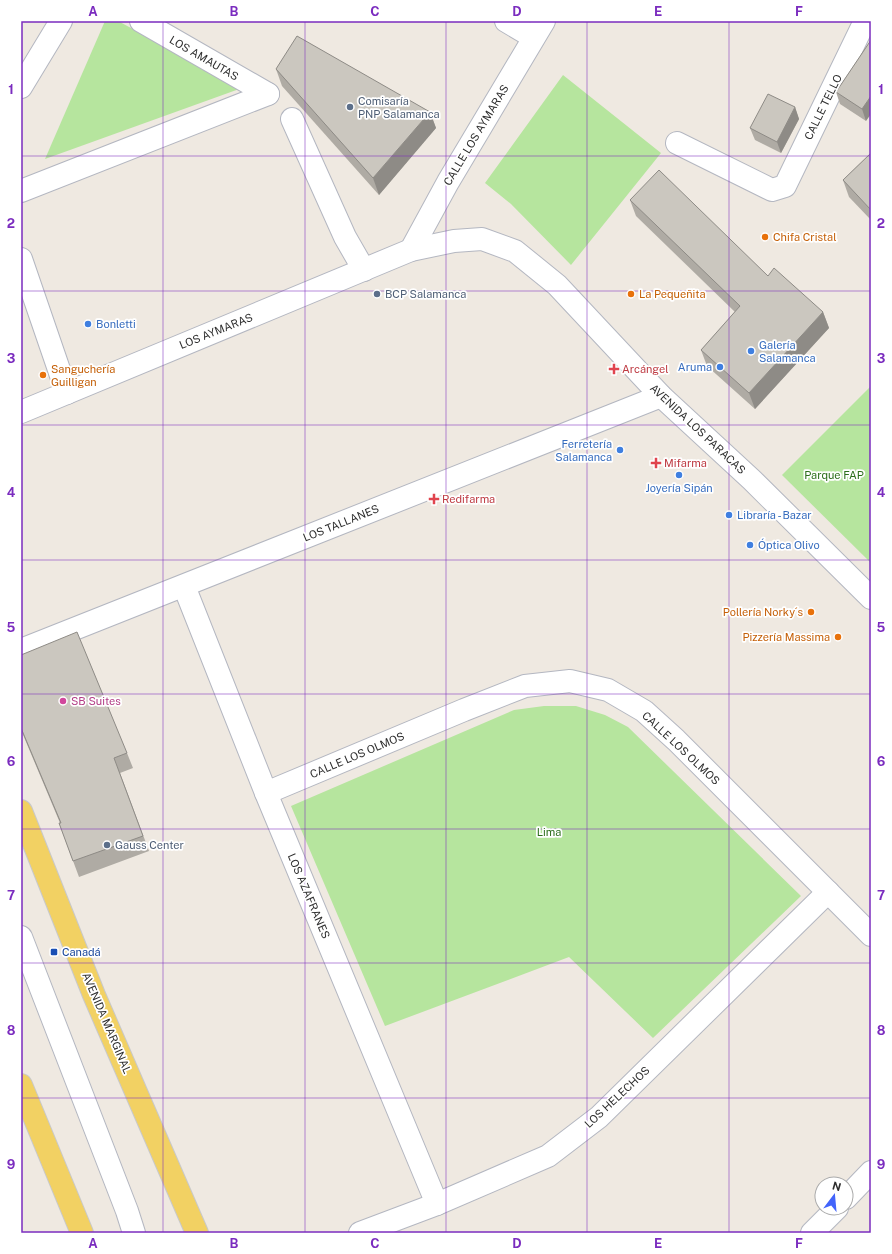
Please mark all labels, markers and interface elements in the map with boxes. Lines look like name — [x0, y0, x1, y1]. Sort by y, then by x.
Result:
text: A — [88, 4, 98, 19]
text: B — [230, 4, 239, 19]
text: C — [370, 4, 380, 19]
text: D — [512, 4, 522, 19]
text: E — [654, 4, 662, 19]
text: F — [795, 4, 803, 19]
street label: LOS AMAUTAS — [167, 33, 241, 83]
street label: CALLE TELLO — [802, 72, 844, 142]
text: 1 — [8, 82, 14, 97]
street label: CALLE LOS AYMARAS — [441, 82, 511, 188]
text: 1 — [878, 82, 884, 97]
place label: Comisaría PNP Salamanca — [358, 95, 440, 120]
marker: Comisaría PNP Salamanca — [345, 102, 355, 112]
text: 2 — [7, 216, 15, 231]
text: 2 — [877, 216, 885, 231]
place label: Chifa Cristal — [773, 231, 837, 243]
marker: Chifa Cristal — [760, 232, 770, 242]
place label: BCP Salamanca — [385, 288, 466, 300]
place label: La Pequeñita — [639, 288, 706, 300]
marker: BCP Salamanca — [372, 289, 382, 299]
marker: La Pequeñita — [626, 289, 636, 299]
street label: LOS AYMARAS — [178, 311, 254, 351]
place label: Bonletti — [96, 318, 136, 330]
marker: Bonletti — [83, 319, 93, 329]
place label: Galería Salamanca — [759, 339, 816, 364]
marker: Galería Salamanca — [746, 346, 756, 356]
text: 3 — [7, 351, 16, 366]
text: 3 — [877, 351, 886, 366]
place label: Aruma — [678, 361, 712, 373]
marker: Aruma — [715, 362, 725, 372]
place label: Sanguchería Guilligan — [51, 363, 115, 388]
place label: Arcángel — [622, 363, 669, 375]
marker: Arcángel — [609, 364, 619, 374]
marker: Sanguchería Guilligan — [38, 370, 48, 380]
street label: AVENIDA LOS PARACAS — [648, 382, 748, 476]
place label: Ferretería Salamanca — [555, 438, 612, 463]
marker: Ferretería Salamanca — [615, 445, 625, 455]
place label: Mifarma — [664, 457, 707, 469]
marker: Mifarma — [651, 458, 661, 468]
park label: Parque FAP — [804, 469, 864, 481]
marker: Joyería Sipán — [674, 470, 684, 480]
place label: Joyería Sipán — [645, 482, 713, 494]
text: 4 — [7, 485, 16, 500]
text: 4 — [877, 485, 886, 500]
place label: Redifarma — [442, 493, 495, 505]
marker: Redifarma — [429, 494, 439, 504]
street label: LOS TALLANES — [301, 502, 381, 544]
place label: Libraría - Bazar — [737, 509, 812, 521]
marker: Libraría - Bazar — [724, 510, 734, 520]
place label: Óptica Olivo — [758, 538, 820, 551]
marker: Óptica Olivo — [745, 540, 755, 550]
place label: Pollería Norky´s — [723, 606, 803, 618]
marker: Pollería Norky´s — [806, 607, 816, 617]
text: 5 — [7, 620, 16, 635]
text: 5 — [877, 620, 886, 635]
place label: Pizzería Massima — [742, 631, 830, 643]
marker: Pizzería Massima — [833, 632, 843, 642]
place label: SB Suites — [71, 695, 121, 707]
marker: SB Suites — [58, 696, 68, 706]
street label: CALLE LOS OLMOS — [640, 709, 722, 787]
street label: CALLE LOS OLMOS — [308, 730, 406, 780]
text: 6 — [7, 754, 16, 769]
text: 6 — [877, 754, 886, 769]
park label: Lima — [537, 826, 561, 838]
place label: Gauss Center — [115, 839, 184, 851]
marker: Gauss Center — [102, 840, 112, 850]
street label: LOS AZAFRANES — [286, 852, 332, 940]
text: 7 — [7, 888, 15, 903]
text: 7 — [877, 888, 885, 903]
place label: Canadá — [62, 946, 101, 958]
marker: Canadá — [49, 947, 59, 957]
street label: AVENIDA MARGINAL — [80, 971, 134, 1075]
text: 8 — [7, 1023, 16, 1038]
text: 8 — [877, 1023, 886, 1038]
street label: LOS HELECHOS — [582, 1064, 652, 1130]
text: 9 — [7, 1157, 15, 1172]
text: 9 — [877, 1157, 885, 1172]
north arrow — [814, 1176, 854, 1216]
text: N — [831, 1179, 843, 1193]
text: A — [88, 1236, 98, 1251]
text: B — [230, 1236, 239, 1251]
text: C — [370, 1236, 380, 1251]
text: D — [512, 1236, 522, 1251]
text: E — [654, 1236, 662, 1251]
text: F — [795, 1236, 803, 1251]

